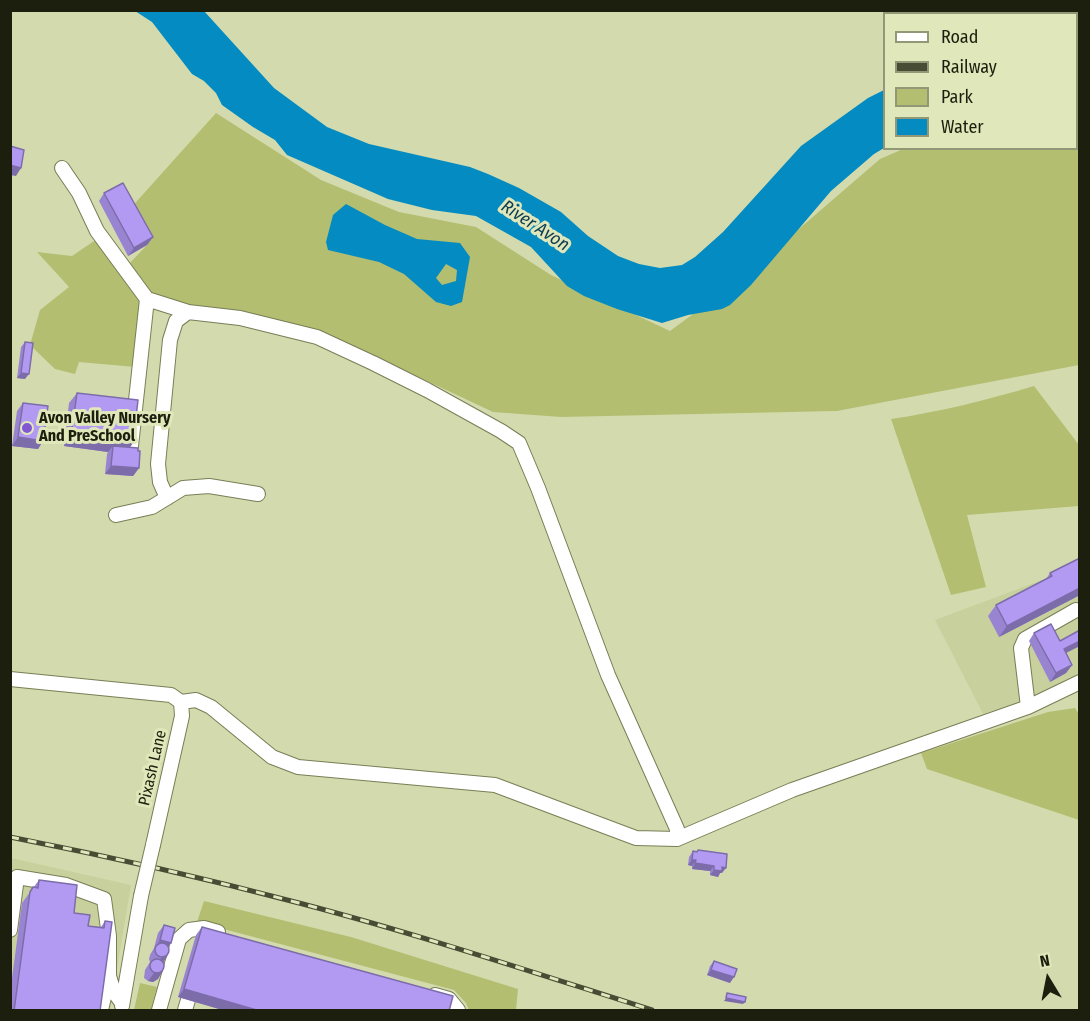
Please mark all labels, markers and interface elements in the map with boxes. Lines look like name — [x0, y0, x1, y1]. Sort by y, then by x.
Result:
legend — [883, 12, 1078, 150]
text: Road — [941, 26, 978, 48]
text: Railway — [941, 56, 997, 78]
text: Park — [941, 86, 973, 108]
text: Water — [941, 116, 984, 138]
water label: River Avon — [497, 196, 573, 256]
place label: Avon Valley Nursery And PreSchool — [39, 409, 171, 447]
marker: Avon Valley Nursery And PreSchool — [20, 421, 34, 435]
street label: Pixash Lane — [135, 728, 171, 808]
north arrow — [1018, 949, 1078, 1009]
text: N — [1038, 951, 1051, 971]

